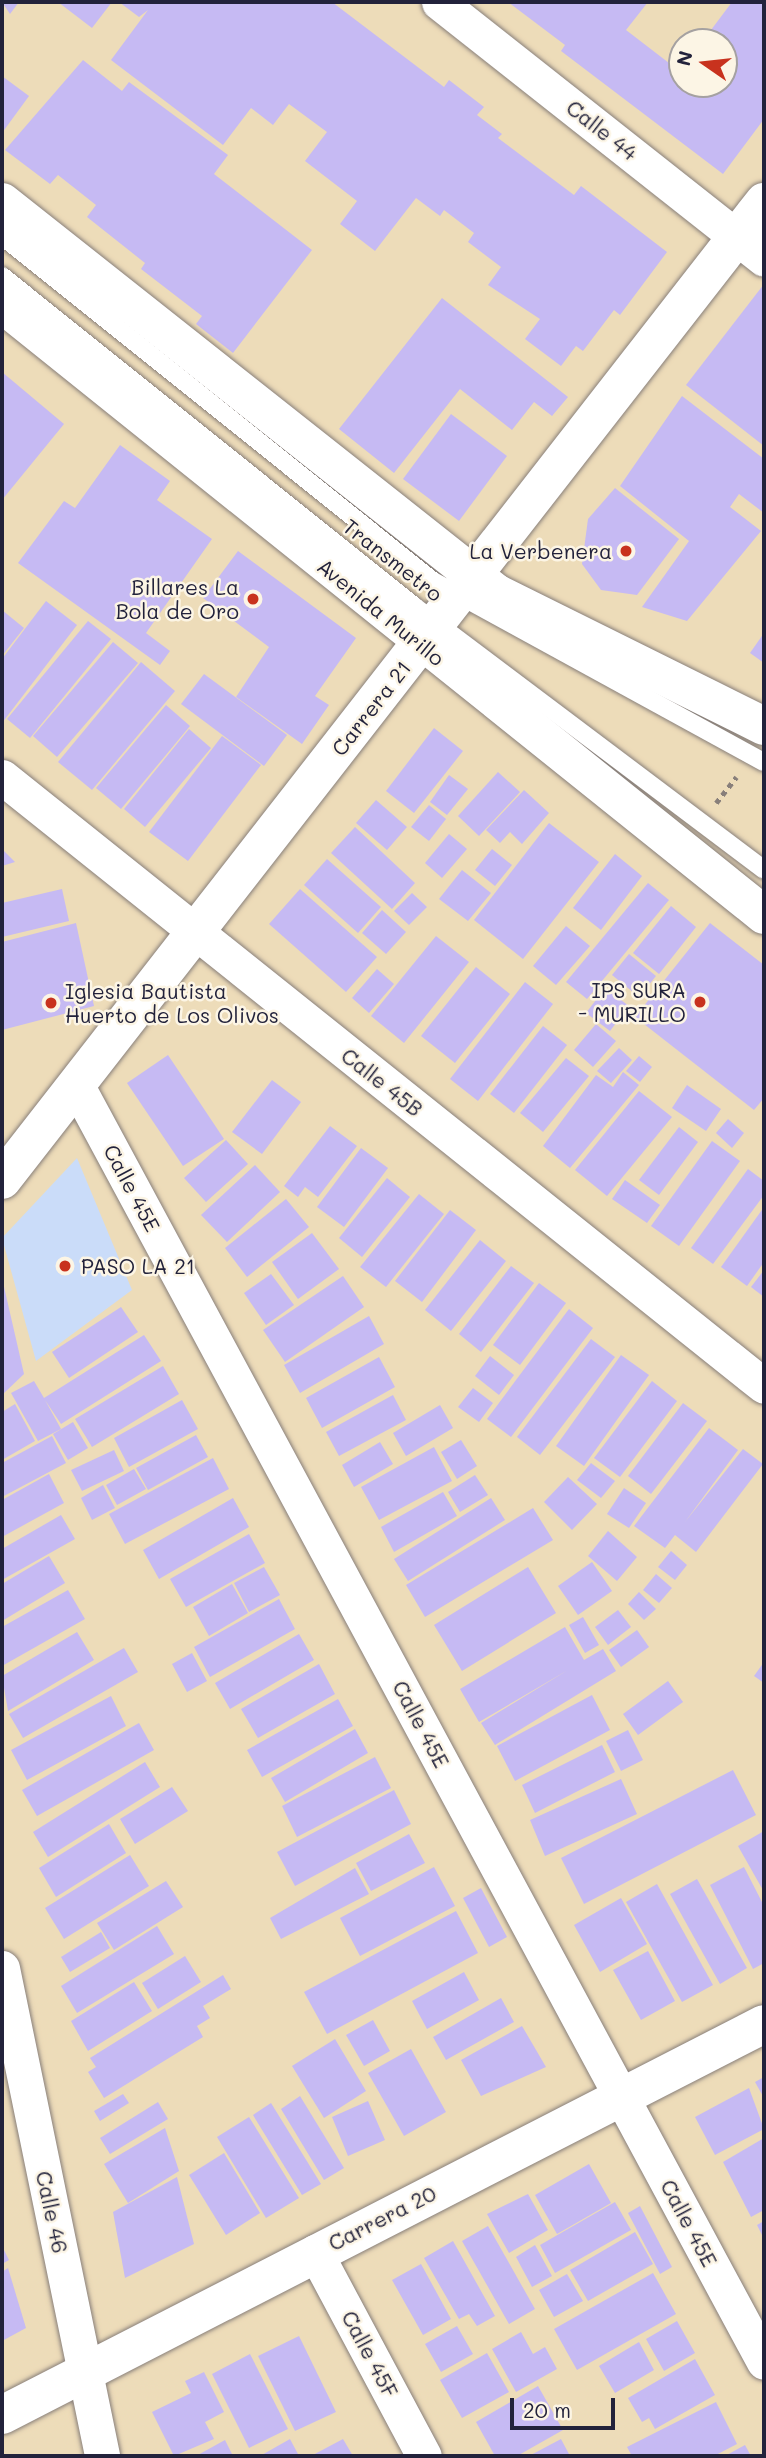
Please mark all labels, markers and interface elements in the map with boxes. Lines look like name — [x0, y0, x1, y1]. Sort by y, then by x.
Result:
north arrow — [668, 28, 738, 98]
text: N — [670, 48, 698, 68]
street label: Calle 44 — [562, 95, 642, 165]
street label: Transmetro — [338, 513, 448, 607]
place label: La Verbenera — [469, 538, 612, 564]
marker: La Verbenera — [618, 543, 634, 559]
street label: Avenida Murillo — [312, 553, 450, 671]
place label: Billares La Bola de Oro — [116, 574, 239, 624]
marker: Billares La Bola de Oro — [245, 591, 261, 607]
street label: Carrera 21 — [326, 655, 416, 761]
place label: IPS SURA - MURILLO — [578, 977, 686, 1027]
place label: Iglesia Bautista Huerto de Los Olivos — [65, 978, 279, 1028]
marker: IPS SURA - MURILLO — [692, 994, 708, 1010]
marker: Iglesia Bautista Huerto de Los Olivos — [43, 995, 59, 1011]
street label: Calle 45B — [336, 1043, 428, 1121]
street label: Calle 45E — [99, 1140, 165, 1236]
place label: PASO LA 21 — [81, 1253, 195, 1279]
marker: PASO LA 21 — [55, 1256, 75, 1276]
street label: Calle 45E — [388, 1676, 454, 1772]
street label: Calle 46 — [31, 2169, 73, 2255]
street label: Calle 45E — [656, 2175, 722, 2271]
street label: Carrera 20 — [324, 2180, 440, 2256]
street label: Calle 45F — [337, 2306, 403, 2402]
scale bar — [514, 2384, 619, 2428]
text: 20 m — [523, 2396, 571, 2423]

